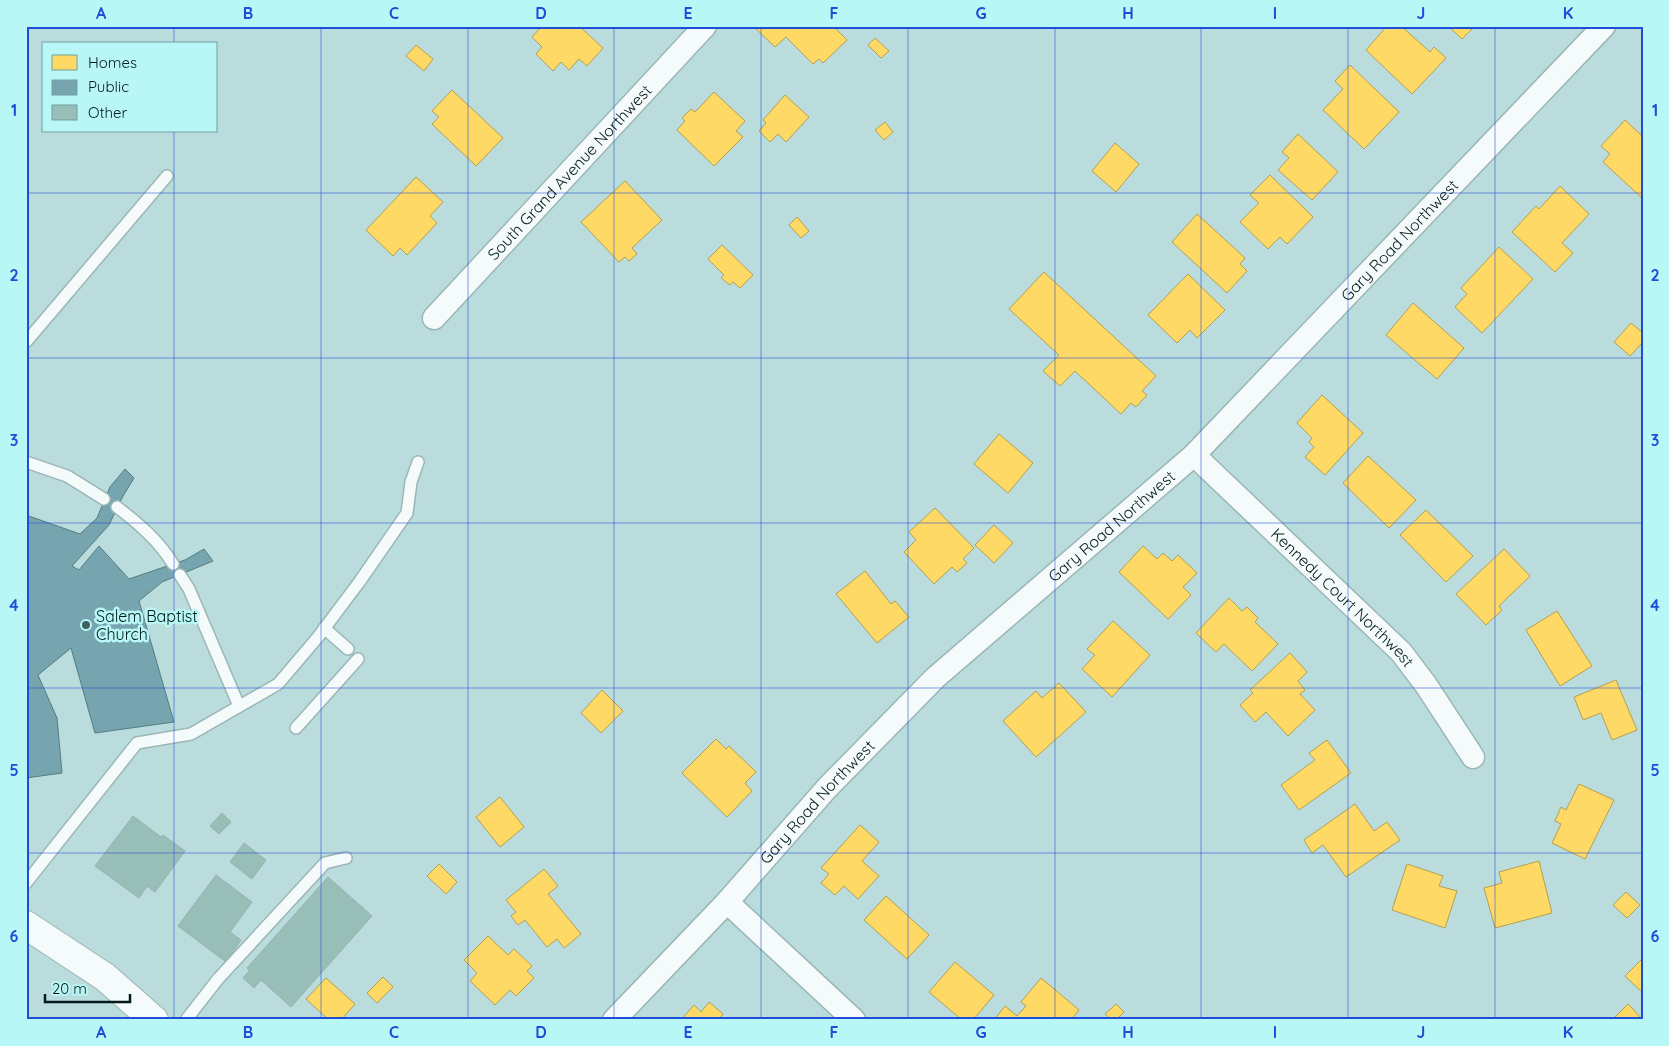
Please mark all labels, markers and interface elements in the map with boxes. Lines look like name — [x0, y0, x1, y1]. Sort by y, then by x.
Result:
text: A — [96, 3, 107, 23]
text: B — [243, 3, 253, 23]
text: C — [389, 3, 399, 23]
text: D — [535, 3, 547, 23]
text: E — [683, 3, 693, 23]
text: F — [830, 3, 839, 23]
text: G — [975, 3, 987, 23]
text: H — [1122, 3, 1134, 23]
text: I — [1273, 3, 1277, 23]
text: J — [1417, 3, 1425, 23]
text: K — [1563, 3, 1573, 23]
legend — [42, 42, 218, 132]
text: Homes — [88, 53, 137, 72]
text: Public — [88, 77, 129, 96]
street label: South Grand Avenue Northwest — [483, 80, 656, 264]
text: 1 — [11, 100, 17, 120]
text: 1 — [1652, 100, 1658, 120]
text: Other — [88, 103, 128, 122]
street label: Gary Road Northwest — [1336, 175, 1462, 305]
text: 2 — [9, 265, 19, 285]
text: 2 — [1650, 265, 1660, 285]
text: 3 — [10, 430, 18, 450]
text: 3 — [1651, 430, 1659, 450]
street label: Gary Road Northwest — [1044, 466, 1179, 586]
street label: Kennedy Court Northwest — [1267, 524, 1419, 671]
text: 4 — [9, 595, 19, 615]
text: 4 — [1650, 595, 1660, 615]
place label: Salem Baptist Church — [96, 606, 198, 644]
marker: Salem Baptist Church — [80, 619, 92, 631]
street label: Gary Road Northwest — [755, 736, 879, 868]
text: 5 — [9, 760, 19, 780]
text: 5 — [1650, 760, 1660, 780]
text: 6 — [10, 926, 19, 946]
text: 6 — [1651, 926, 1660, 946]
scale bar — [45, 971, 130, 1003]
text: 20 m — [52, 979, 87, 998]
text: A — [96, 1022, 107, 1042]
text: B — [243, 1022, 253, 1042]
text: C — [389, 1022, 399, 1042]
text: D — [535, 1022, 547, 1042]
text: E — [683, 1022, 693, 1042]
text: F — [830, 1022, 839, 1042]
text: G — [975, 1022, 987, 1042]
text: H — [1122, 1022, 1134, 1042]
text: I — [1273, 1022, 1277, 1042]
text: J — [1417, 1022, 1425, 1042]
text: K — [1563, 1022, 1573, 1042]

